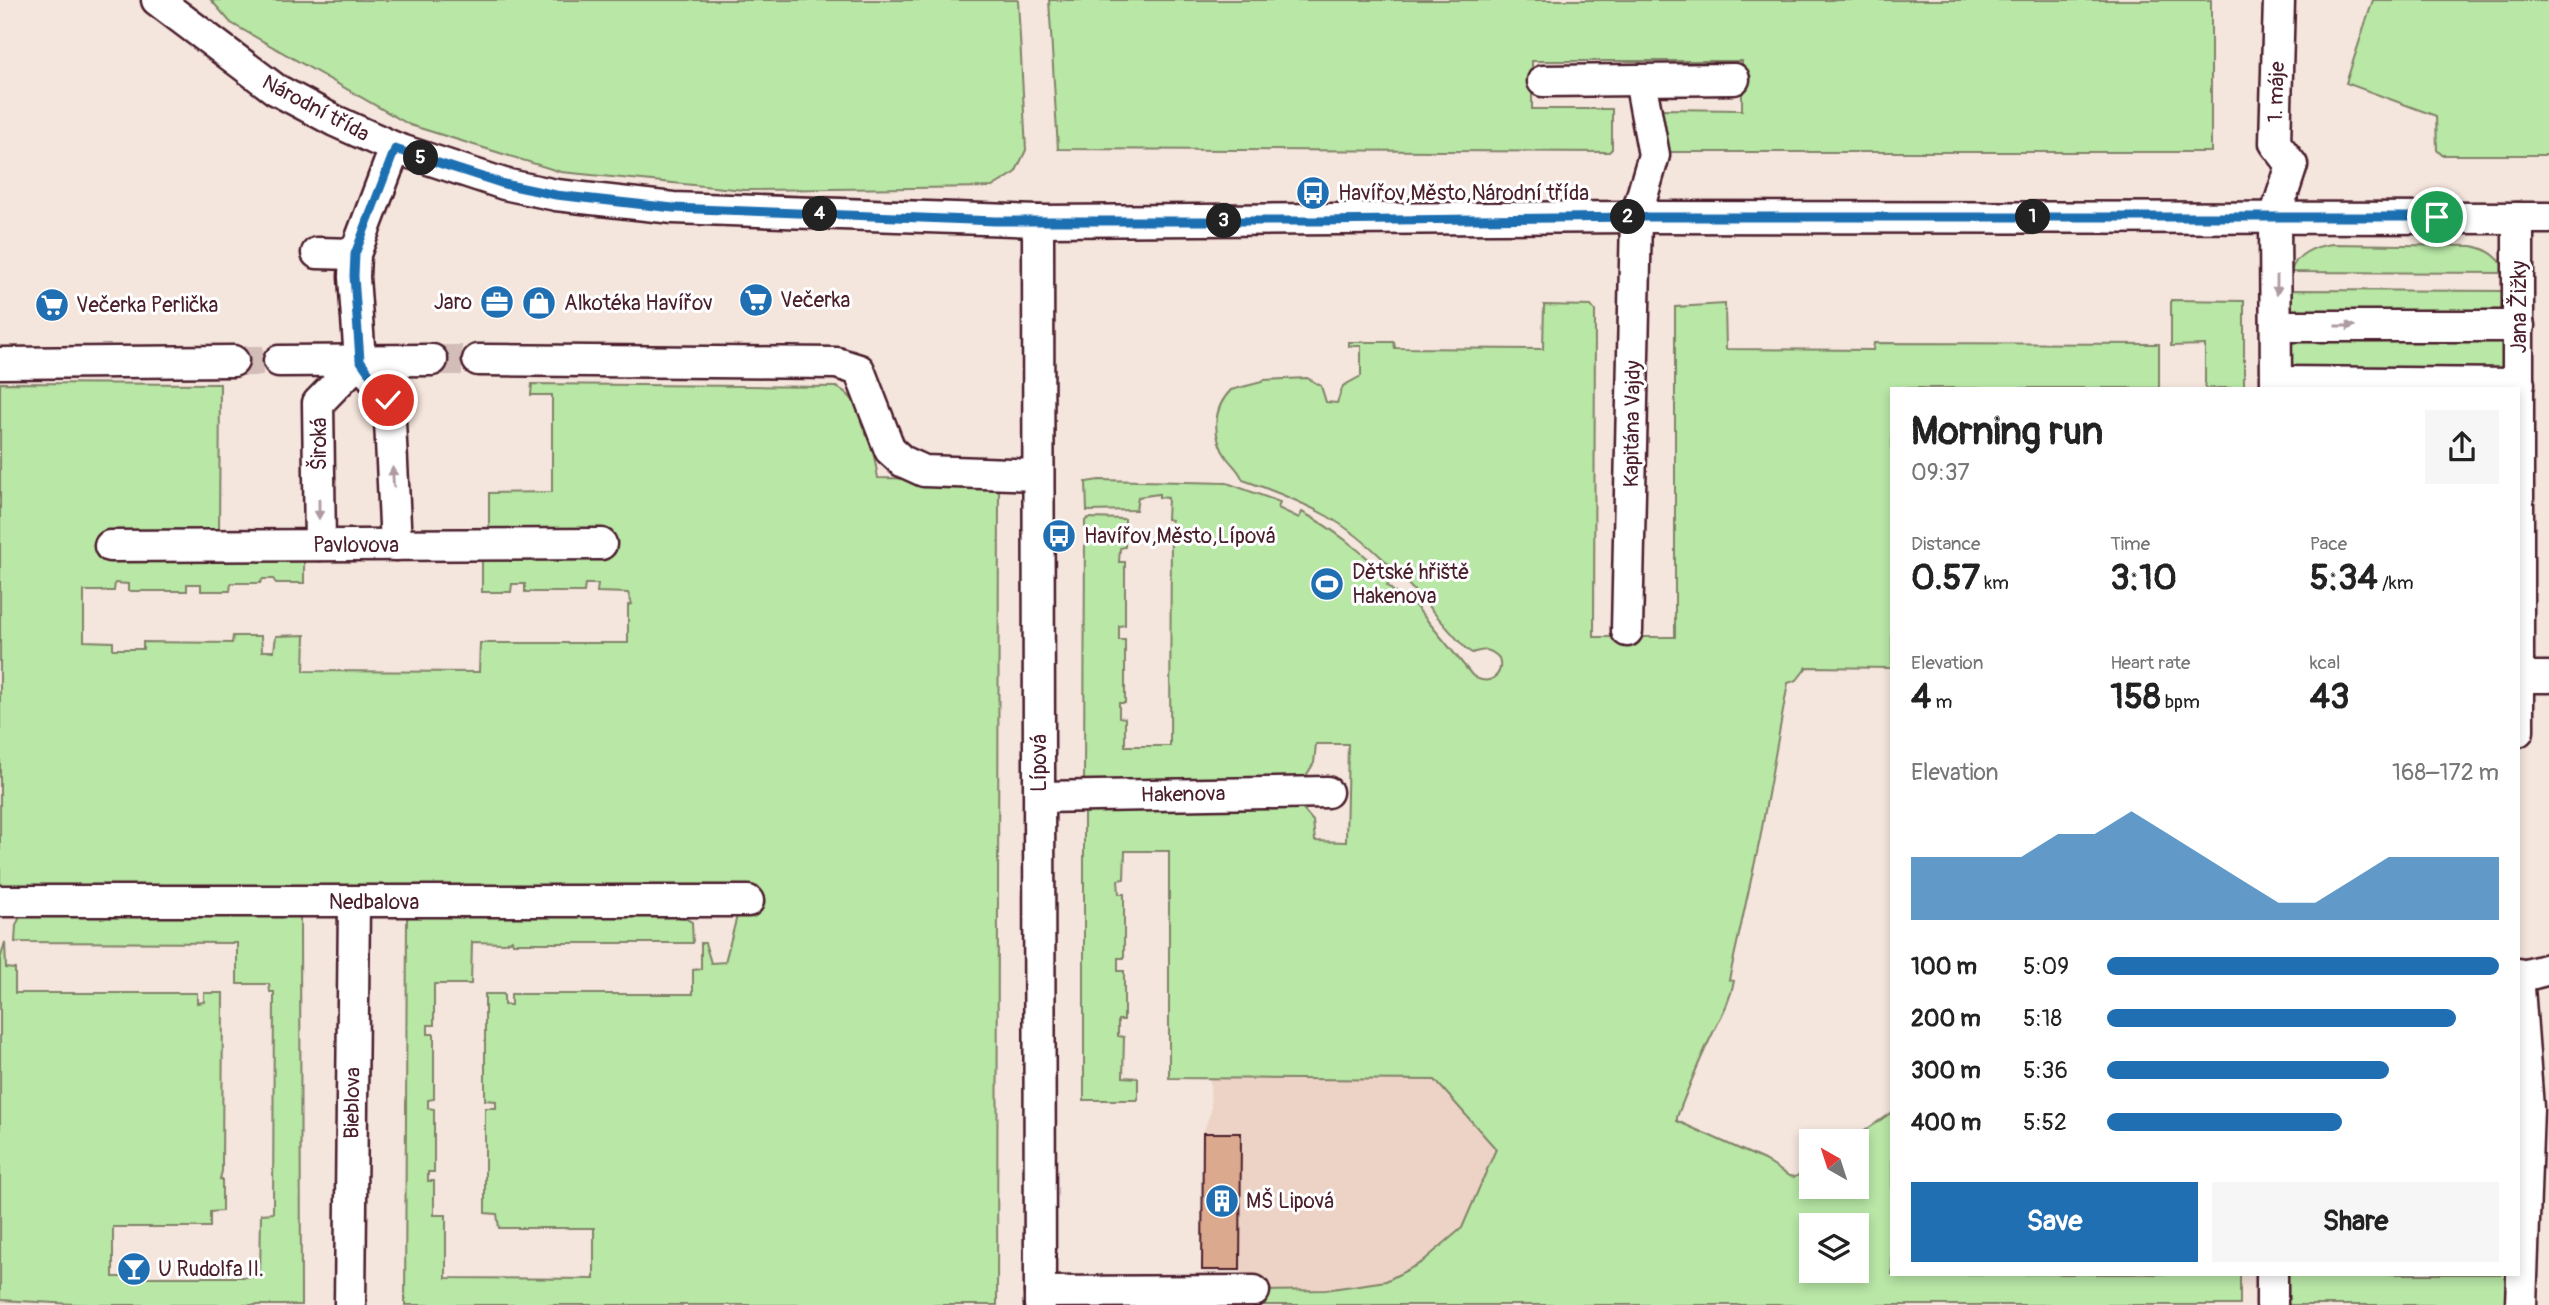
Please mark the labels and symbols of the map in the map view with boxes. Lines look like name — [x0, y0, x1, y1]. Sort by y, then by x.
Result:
street label: 1. máje — [2262, 60, 2291, 123]
street label: Národní třída — [258, 69, 374, 148]
pin: 5 — [404, 140, 438, 176]
bus stop icon: Havířov,Město,Národní třída — [1294, 174, 1332, 212]
place label: Havířov,Město,Národní třída — [1338, 180, 1589, 207]
pin — [2407, 187, 2467, 247]
pin: 4 — [802, 196, 838, 232]
pin: 2 — [1610, 200, 1646, 234]
pin: 1 — [2016, 200, 2050, 234]
pin: 3 — [1206, 204, 1242, 238]
street label: Jana Žižky — [2506, 261, 2533, 353]
one-way arrow — [2271, 274, 2282, 296]
supermarket icon: Večerka — [737, 281, 775, 319]
office icon: Jaro — [478, 283, 516, 321]
shop icon: Alkotéka Havířov — [520, 284, 558, 322]
supermarket icon: Večerka Perlička — [33, 286, 71, 324]
place label: Večerka — [780, 287, 850, 314]
place label: Jaro — [434, 289, 472, 316]
place label: Alkotéka Havířov — [564, 290, 713, 317]
place label: Večerka Perlička — [76, 292, 218, 319]
one-way arrow — [2334, 320, 2356, 332]
street label: Kapitána Vajdy — [1618, 360, 1647, 488]
pin — [358, 370, 418, 430]
street label: Široká — [305, 417, 333, 471]
one-way arrow — [387, 466, 398, 488]
one-way arrow — [313, 499, 325, 521]
bus stop icon: Havířov,Město,Lípová — [1040, 517, 1078, 555]
place label: Havířov,Město,Lípová — [1084, 523, 1276, 550]
street label: Pavlovova — [313, 532, 399, 559]
place label: Dětské hřiště Hakenova — [1352, 559, 1470, 610]
sports icon: Dětské hřiště Hakenova — [1308, 565, 1346, 603]
street label: Lípová — [1026, 734, 1053, 792]
street label: Hakenova — [1141, 780, 1226, 809]
street label: Nedbalova — [329, 889, 419, 916]
street label: Bieblova — [338, 1067, 367, 1139]
north arrow — [1799, 1129, 1869, 1199]
building icon: MŠ Lipová — [1203, 1182, 1241, 1220]
place label: MŠ Lipová — [1246, 1187, 1334, 1215]
bar icon: U Rudolfa II. — [115, 1250, 153, 1288]
place label: U Rudolfa II. — [158, 1256, 264, 1283]

